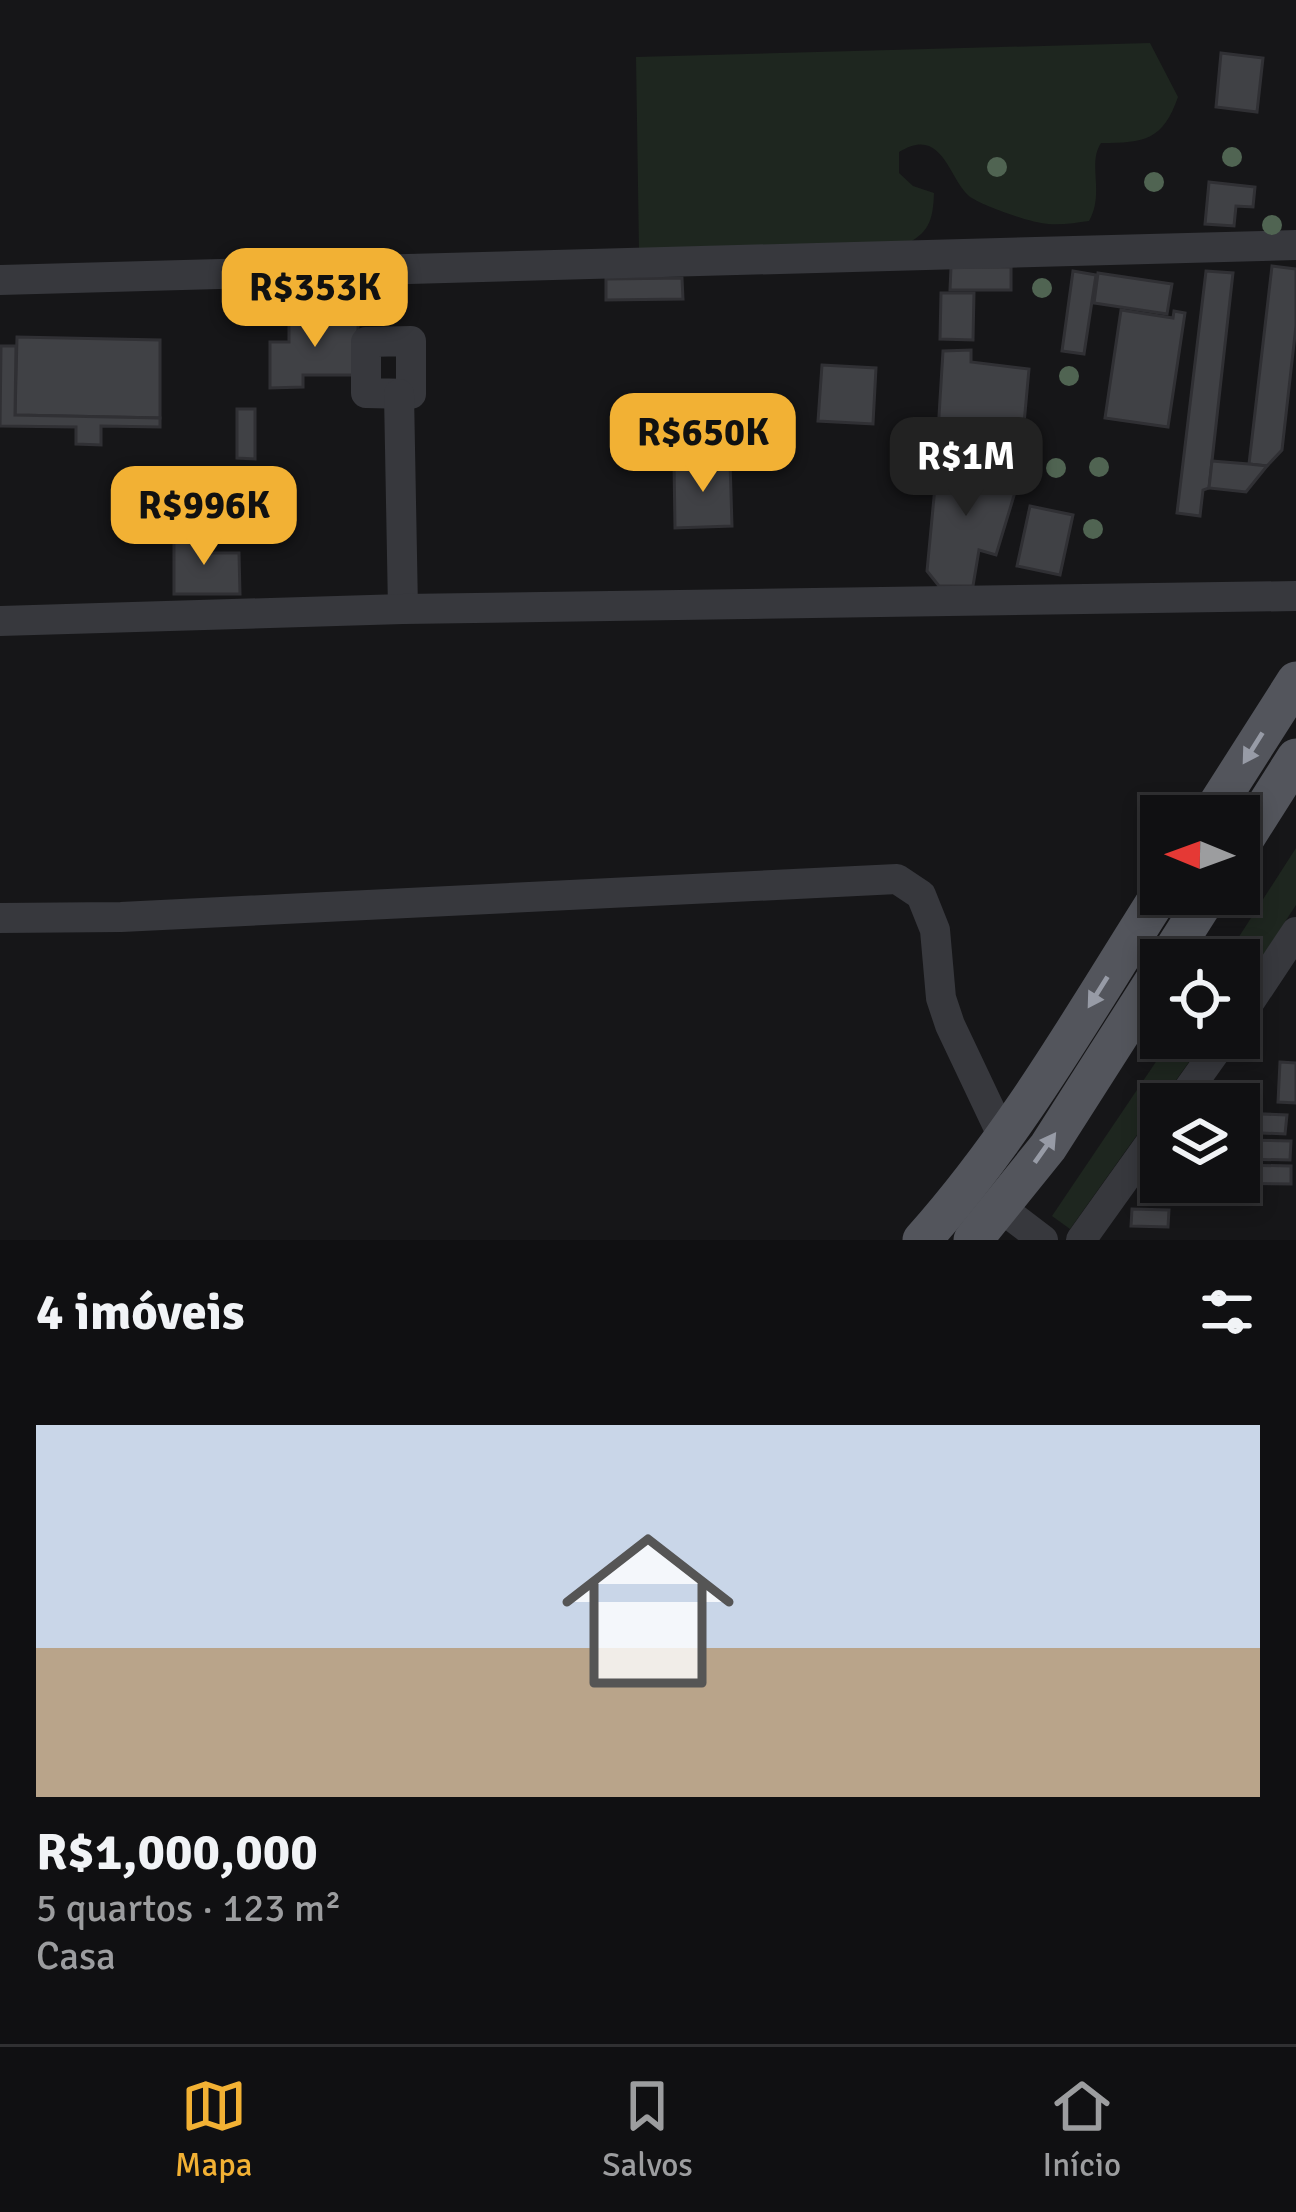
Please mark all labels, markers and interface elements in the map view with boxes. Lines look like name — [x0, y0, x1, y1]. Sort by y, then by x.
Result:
pin: R$353K — [217, 248, 413, 350]
text: R$353K — [249, 263, 381, 311]
pin: R$650K — [605, 393, 801, 495]
text: R$650K — [637, 408, 769, 456]
pin: R$1M — [895, 417, 1037, 519]
text: R$1M — [917, 432, 1015, 480]
pin: R$996K — [106, 466, 302, 568]
text: R$996K — [138, 481, 270, 529]
one-way arrow — [1243, 732, 1265, 765]
north arrow — [1140, 795, 1260, 915]
map controls — [1140, 795, 1260, 1203]
button: locate — [1140, 939, 1260, 1059]
one-way arrow — [1088, 976, 1110, 1008]
button: layers — [1140, 1083, 1260, 1203]
one-way arrow — [1033, 1133, 1057, 1165]
icon: filters — [1194, 1279, 1260, 1345]
text: 4 imóveis — [36, 1281, 245, 1344]
icon: home — [540, 1503, 756, 1719]
text: R$1,000,000 — [36, 1821, 318, 1884]
text: 5 quartos · 123 m² — [36, 1884, 341, 1932]
text: Casa — [36, 1932, 116, 1980]
tab: Mapa — [175, 2073, 252, 2186]
tab: Salvos — [602, 2073, 693, 2186]
tab: Início — [1043, 2073, 1121, 2186]

